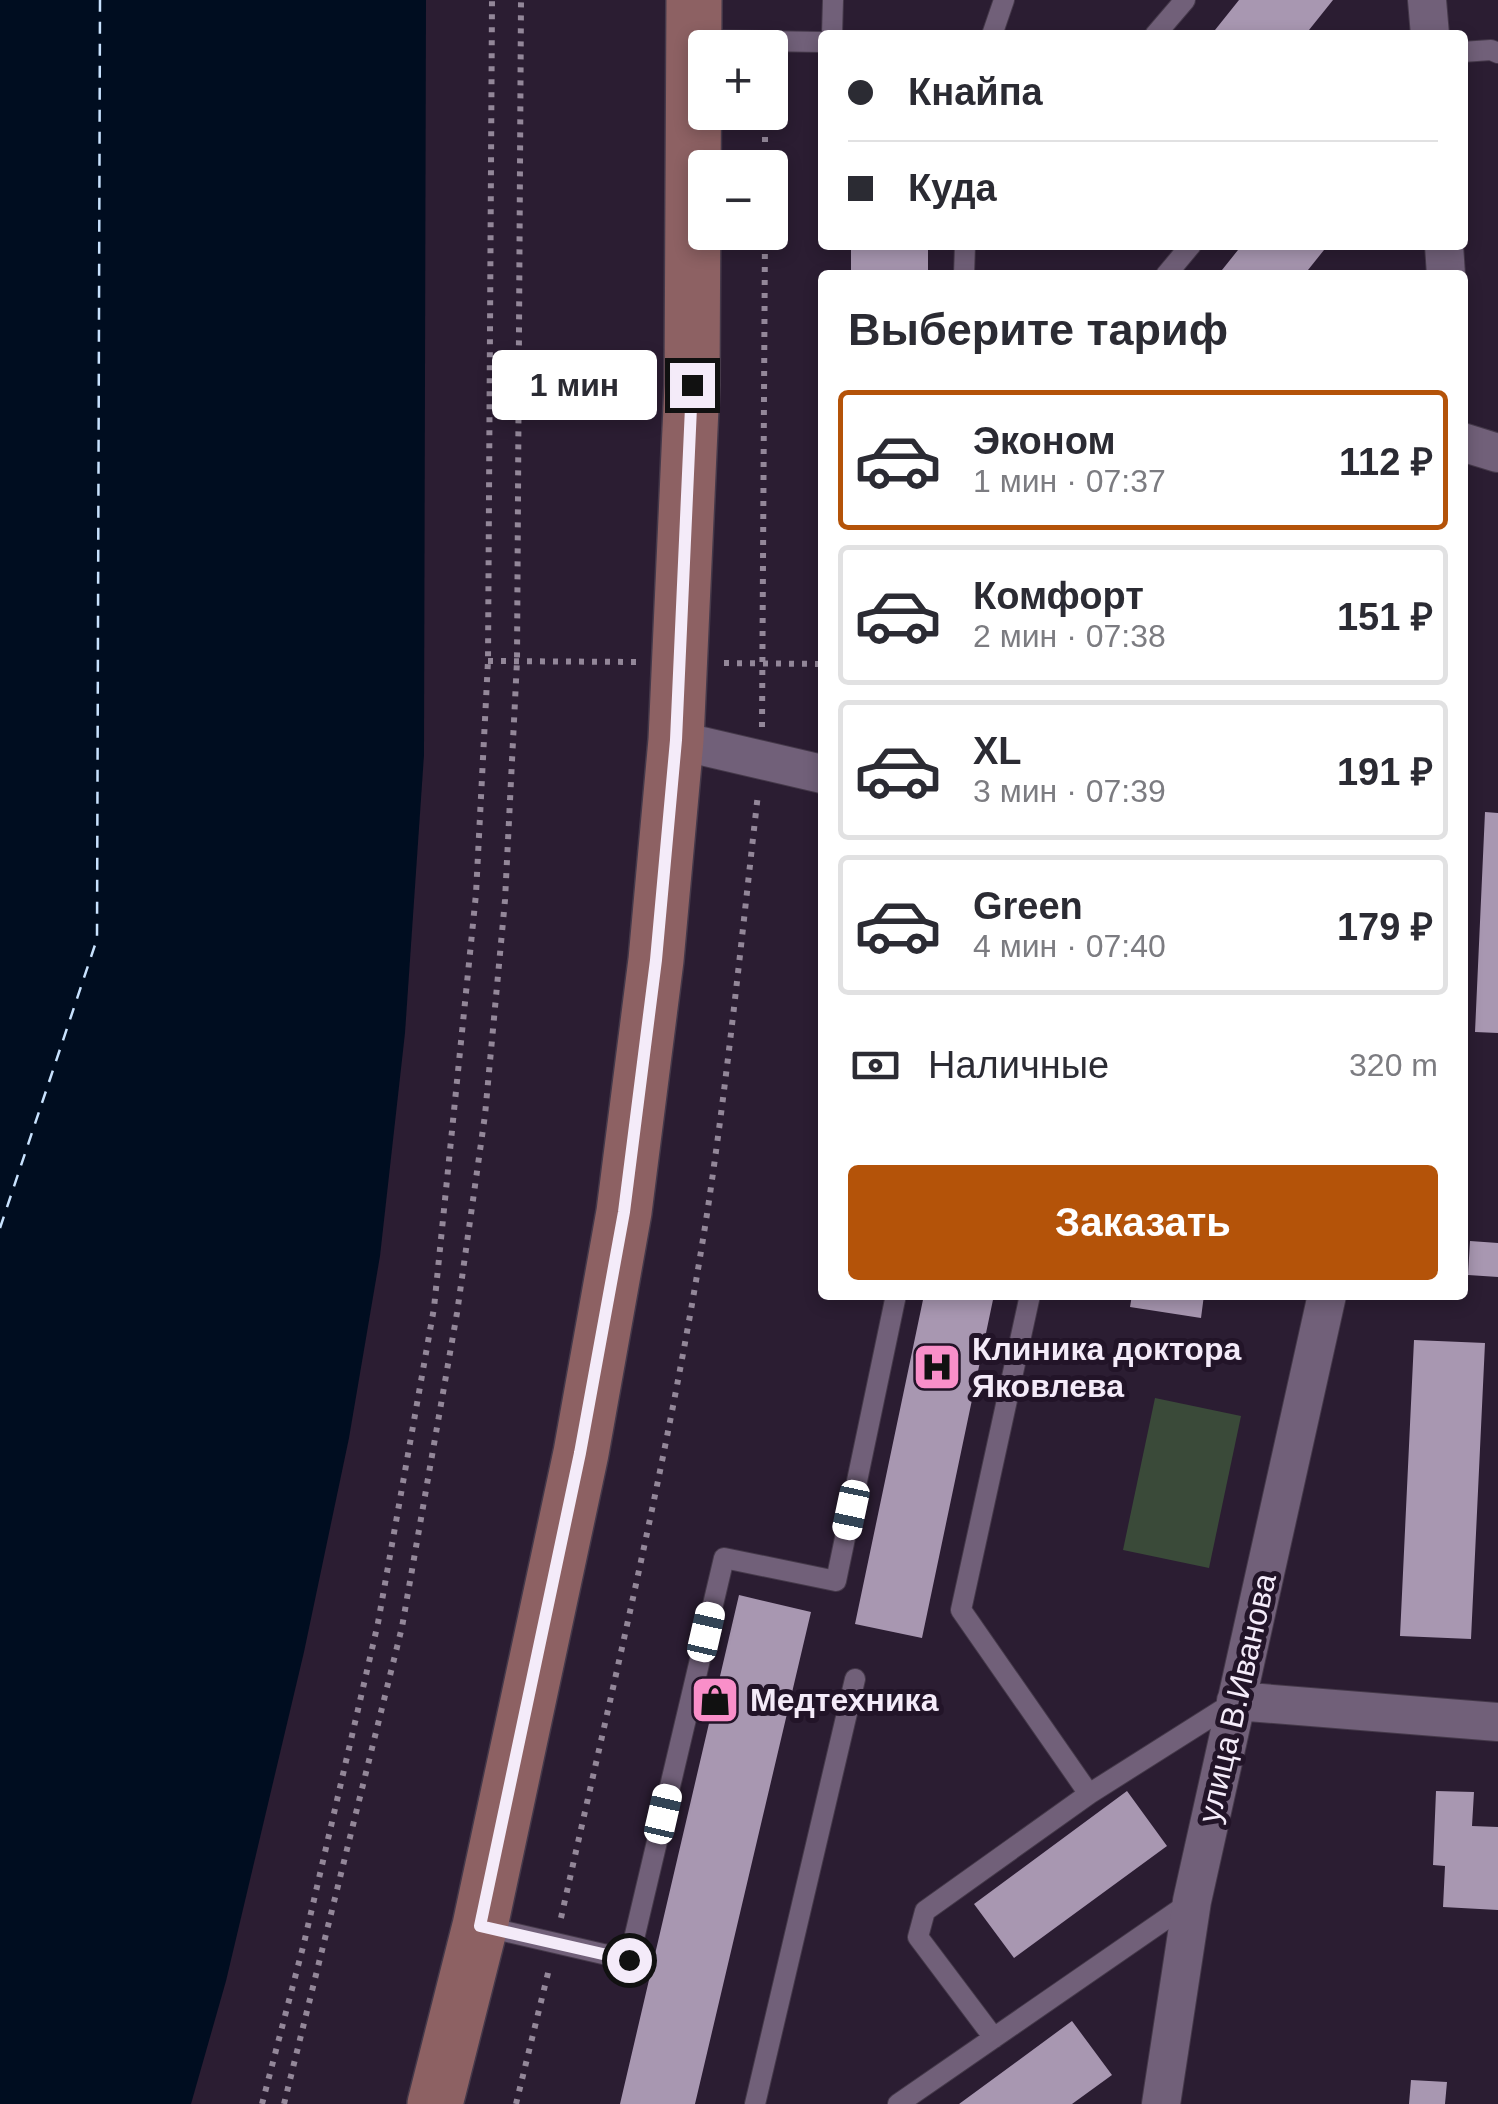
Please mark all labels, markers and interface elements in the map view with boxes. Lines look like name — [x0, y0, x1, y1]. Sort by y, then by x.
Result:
map controls — [688, 30, 788, 250]
button: + — [688, 30, 788, 130]
text: Кнайпа — [908, 71, 1043, 113]
button: − — [688, 150, 788, 250]
text: Куда — [908, 167, 997, 209]
text: Выберите тариф — [848, 304, 1228, 355]
callout: 1 мин — [492, 350, 657, 420]
route end — [670, 363, 715, 408]
text: 1 мин — [530, 367, 619, 403]
icon: car — [853, 415, 943, 505]
text: Эконом — [973, 420, 1116, 462]
text: 112 ₽ — [1339, 441, 1433, 483]
text: 1 мин · 07:37 — [973, 463, 1166, 499]
icon: car — [853, 570, 943, 660]
text: Комфорт — [973, 575, 1144, 617]
text: 151 ₽ — [1337, 596, 1433, 638]
text: 2 мин · 07:38 — [973, 618, 1166, 654]
icon: car — [853, 725, 943, 815]
text: XL — [973, 730, 1022, 772]
text: 191 ₽ — [1337, 751, 1433, 793]
text: 3 мин · 07:39 — [973, 773, 1166, 809]
icon: car — [853, 880, 943, 970]
text: Green — [973, 885, 1083, 927]
text: 179 ₽ — [1337, 906, 1433, 948]
text: 4 мин · 07:40 — [973, 928, 1166, 964]
icon: cash — [848, 1038, 903, 1093]
text: Наличные — [928, 1044, 1109, 1086]
text: 320 m — [1349, 1047, 1438, 1083]
button: Заказать — [848, 1165, 1438, 1280]
place label: Клиника доктора Яковлева — [972, 1331, 1241, 1404]
hospital icon: Клиника доктора Яковлева — [911, 1341, 963, 1393]
car — [830, 1478, 872, 1542]
street label: улица В.Иванова — [1191, 1570, 1283, 1826]
car — [685, 1599, 727, 1665]
shop icon: Медтехника — [689, 1674, 741, 1726]
place label: Медтехника — [750, 1682, 939, 1718]
car — [642, 1781, 684, 1847]
route start — [607, 1938, 652, 1983]

